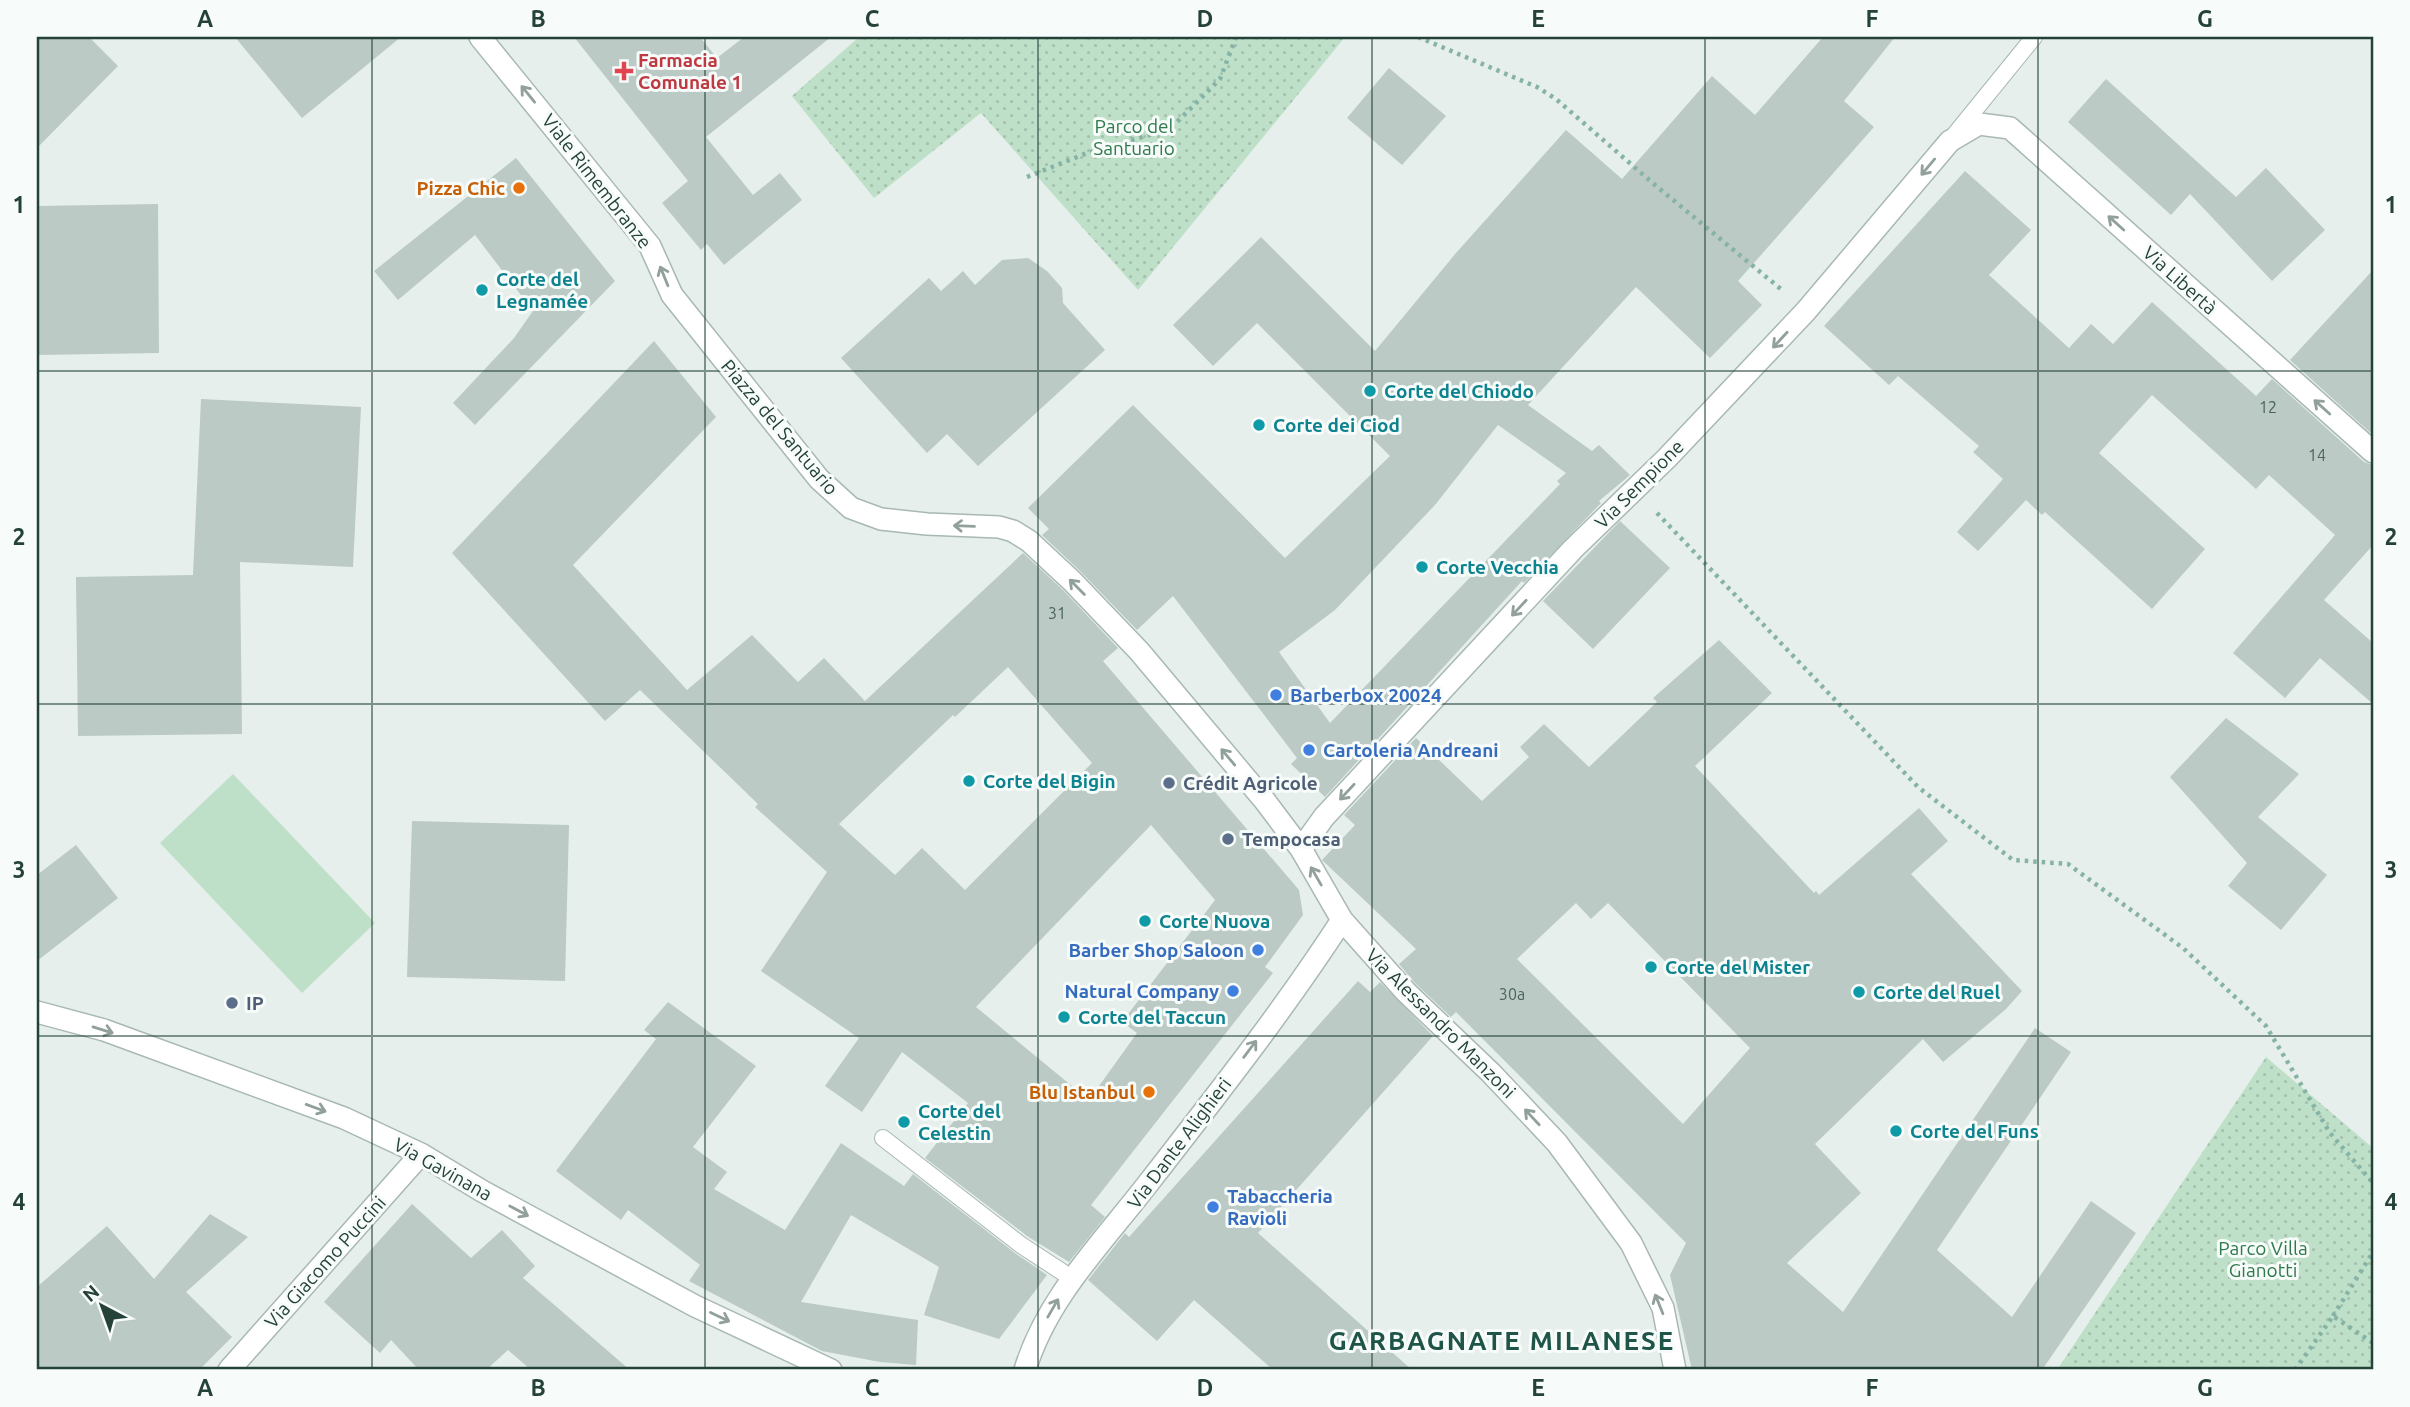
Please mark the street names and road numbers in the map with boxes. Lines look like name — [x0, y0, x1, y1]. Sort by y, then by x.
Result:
street label: Viale Rimembranze — [538, 109, 656, 253]
street label: Via Libertà — [2139, 241, 2221, 319]
street label: Piazza del Santuario — [717, 355, 843, 499]
street label: Via Sempione — [1590, 435, 1688, 533]
street label: Via Alessandro Manzoni — [1362, 944, 1520, 1102]
street label: Via Dante Alighieri — [1123, 1073, 1235, 1213]
street label: Via Gavinana — [390, 1133, 496, 1205]
street label: Via Giacomo Puccini — [260, 1191, 390, 1333]

